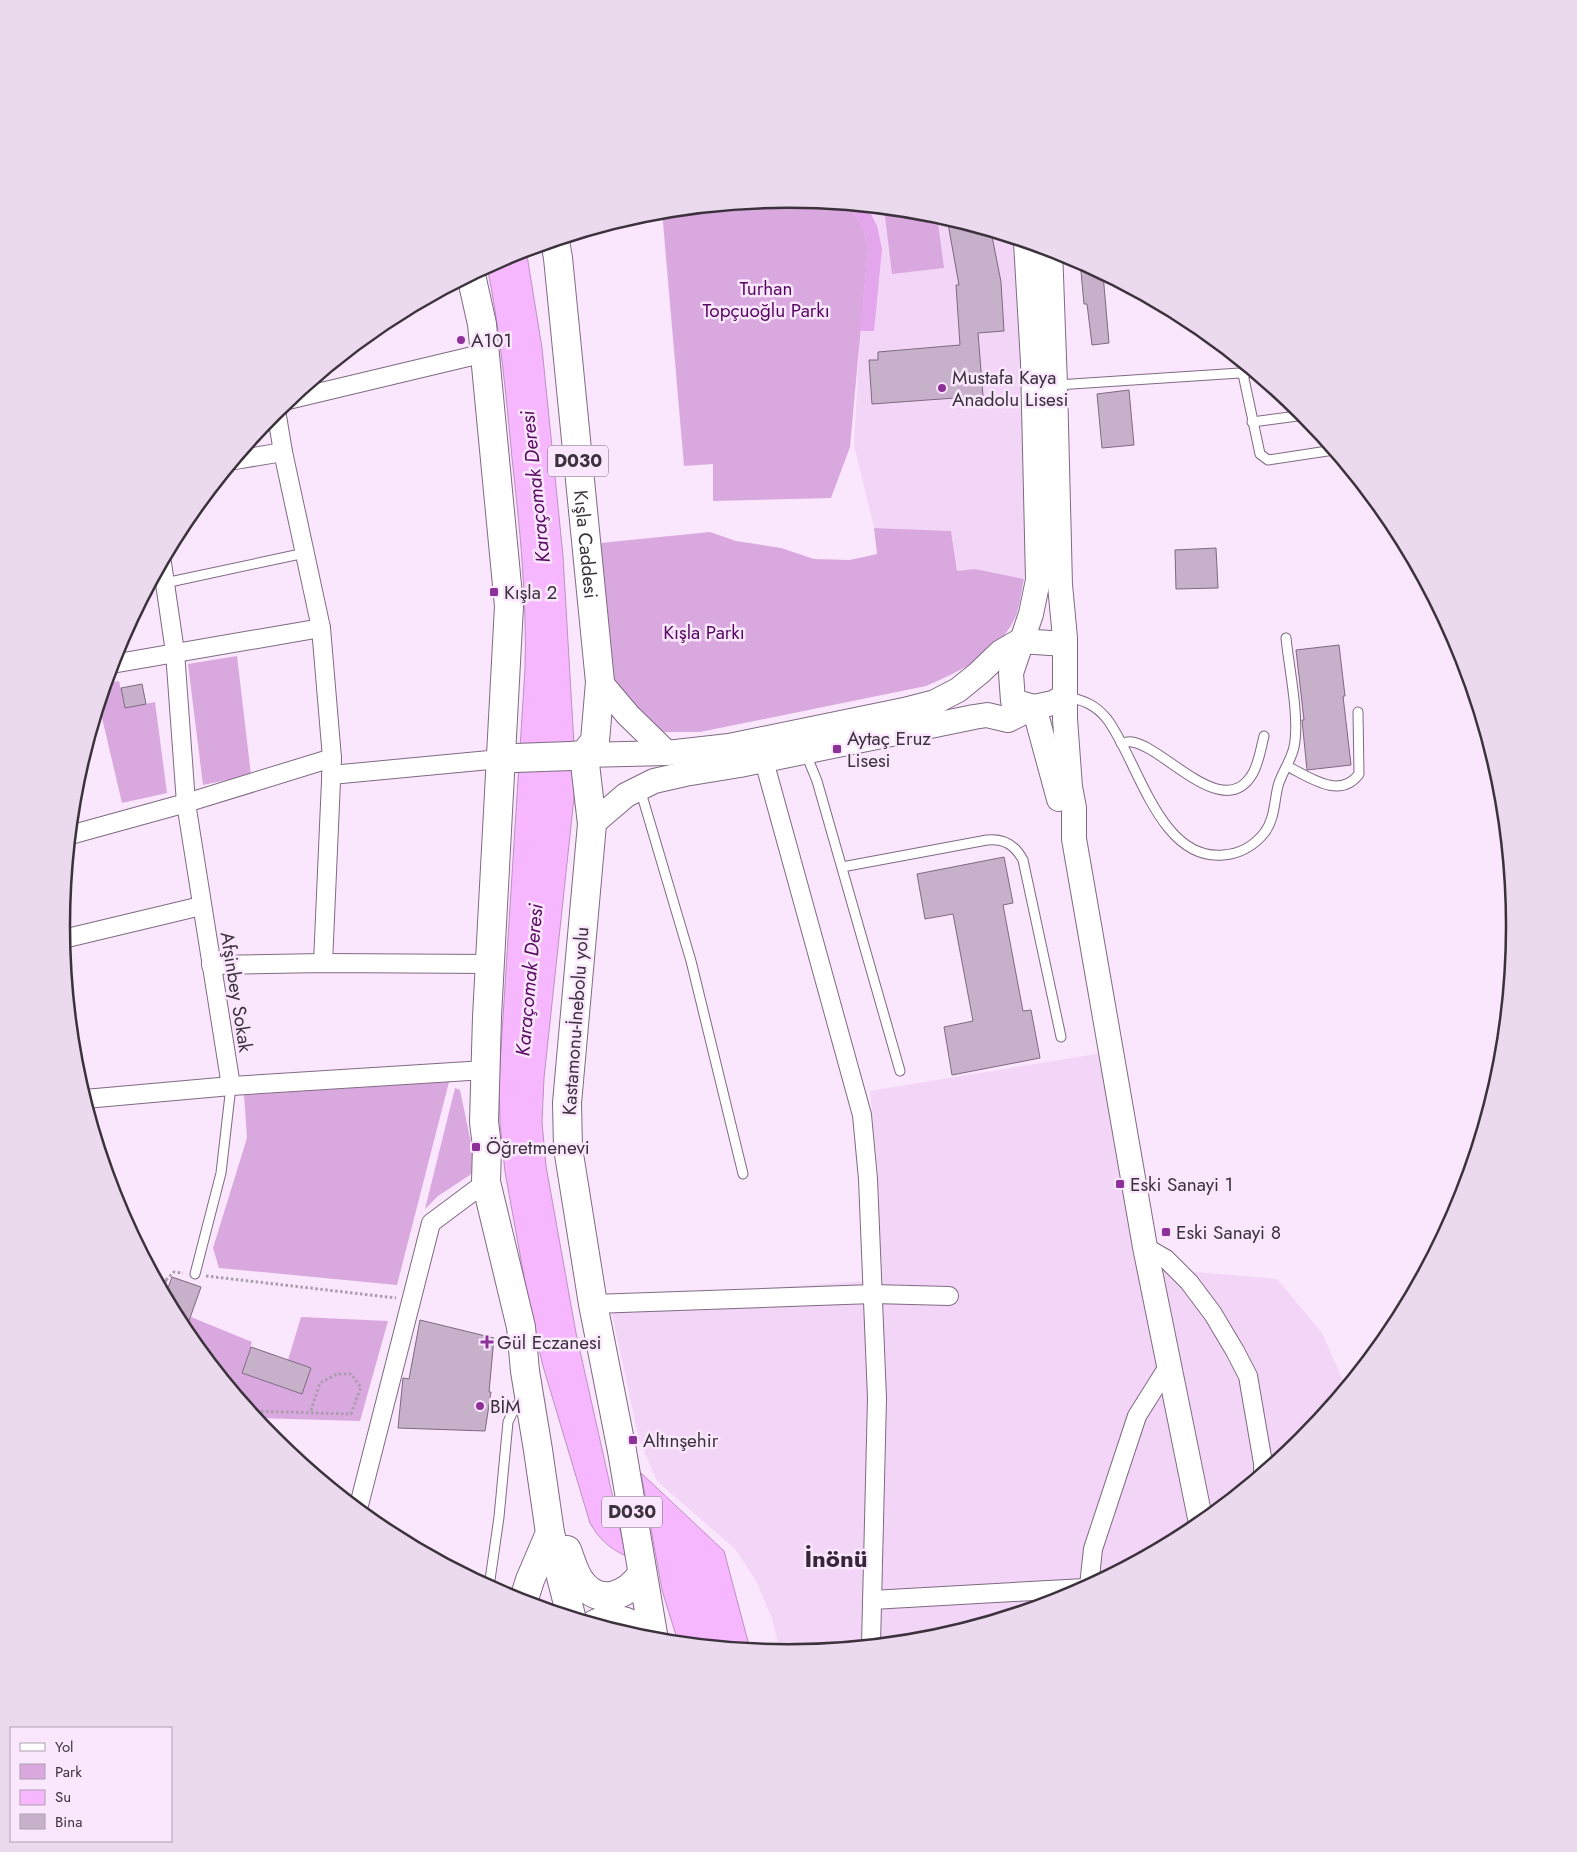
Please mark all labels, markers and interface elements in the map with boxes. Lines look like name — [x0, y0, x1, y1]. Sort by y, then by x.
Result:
park label: Turhan Topçuoğlu Parkı — [702, 275, 830, 324]
place label: A101 — [471, 327, 512, 354]
marker: A101 — [455, 334, 467, 346]
place label: Mustafa Kaya Anadolu Lisesi — [952, 364, 1068, 413]
marker: Mustafa Kaya Anadolu Lisesi — [936, 382, 948, 394]
water label: Karaçomak Deresi — [513, 409, 558, 564]
road number: D030 — [548, 446, 608, 476]
street label: Kışla Caddesi — [567, 489, 605, 600]
place label: Kışla 2 — [504, 579, 557, 606]
marker: Kışla 2 — [488, 586, 500, 598]
park label: Kışla Parkı — [663, 619, 745, 646]
place label: Aytaç Eruz Lisesi — [847, 725, 931, 774]
marker: Aytaç Eruz Lisesi — [831, 743, 843, 755]
water label: Karaçomak Deresi — [508, 902, 551, 1057]
street label: Kastamonu-İnebolu yolu — [555, 926, 596, 1116]
street label: Afşinbey Sokak — [214, 930, 259, 1055]
place label: Öğretmenevi — [486, 1134, 590, 1161]
marker: Öğretmenevi — [470, 1141, 482, 1153]
place label: Eski Sanayi 1 — [1130, 1171, 1233, 1198]
marker: Eski Sanayi 1 — [1114, 1178, 1126, 1190]
place label: Eski Sanayi 8 — [1176, 1219, 1281, 1246]
marker: Eski Sanayi 8 — [1160, 1226, 1172, 1238]
place label: Gül Eczanesi — [497, 1329, 602, 1356]
marker: Gül Eczanesi — [481, 1336, 493, 1348]
place label: BİM — [490, 1393, 521, 1420]
marker: BİM — [474, 1400, 486, 1412]
place label: Altınşehir — [643, 1427, 719, 1454]
marker: Altınşehir — [627, 1434, 639, 1446]
road number: D030 — [602, 1496, 662, 1528]
district label: İnönü — [804, 1541, 868, 1576]
legend — [10, 1727, 172, 1842]
text: Yol — [55, 1736, 74, 1758]
text: Park — [55, 1761, 82, 1783]
text: Su — [55, 1786, 71, 1808]
text: Bina — [55, 1811, 82, 1833]

